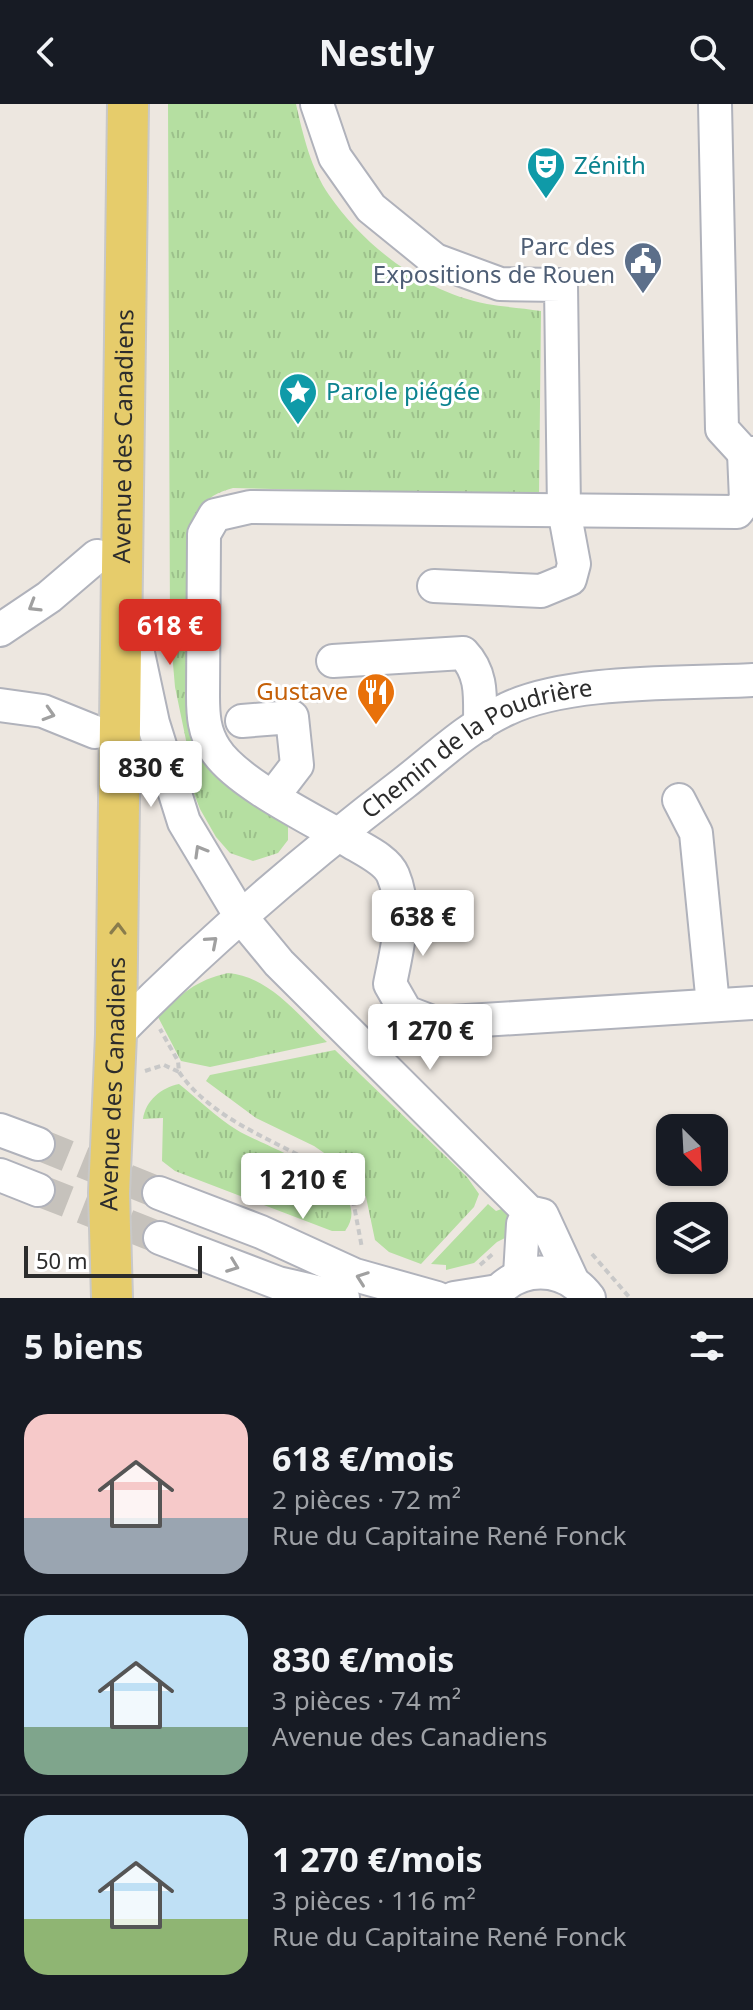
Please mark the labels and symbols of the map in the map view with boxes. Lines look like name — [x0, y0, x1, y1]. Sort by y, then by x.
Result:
theatre icon: Zénith — [525, 145, 567, 200]
place label: Zénith — [574, 148, 646, 181]
place label: Parc des Expositions de Rouen — [373, 229, 615, 290]
public building icon: Parc des Expositions de Rouen — [622, 240, 664, 295]
street label: Avenue des Canadiens — [104, 309, 140, 564]
place icon: Parole piégée — [277, 371, 319, 426]
place label: Parole piégée — [326, 374, 480, 407]
one-way arrow — [28, 596, 43, 612]
pin: 618 € — [114, 599, 226, 667]
street label: Chemin de la Poudrière — [354, 670, 594, 825]
restaurant icon: Gustave — [355, 671, 397, 726]
place label: Gustave — [256, 674, 348, 707]
one-way arrow — [41, 705, 55, 721]
pin: 830 € — [95, 741, 207, 809]
one-way arrow — [194, 845, 210, 860]
pin: 638 € — [367, 890, 479, 958]
one-way arrow — [109, 922, 126, 935]
one-way arrow — [203, 937, 218, 952]
street label: Avenue des Canadiens — [91, 957, 132, 1212]
pin: 1 270 € — [356, 1004, 504, 1072]
north arrow — [656, 1114, 728, 1186]
pin: 1 210 € — [229, 1153, 377, 1221]
scale bar — [24, 1242, 202, 1278]
one-way arrow — [225, 1256, 239, 1273]
one-way arrow — [356, 1271, 370, 1287]

